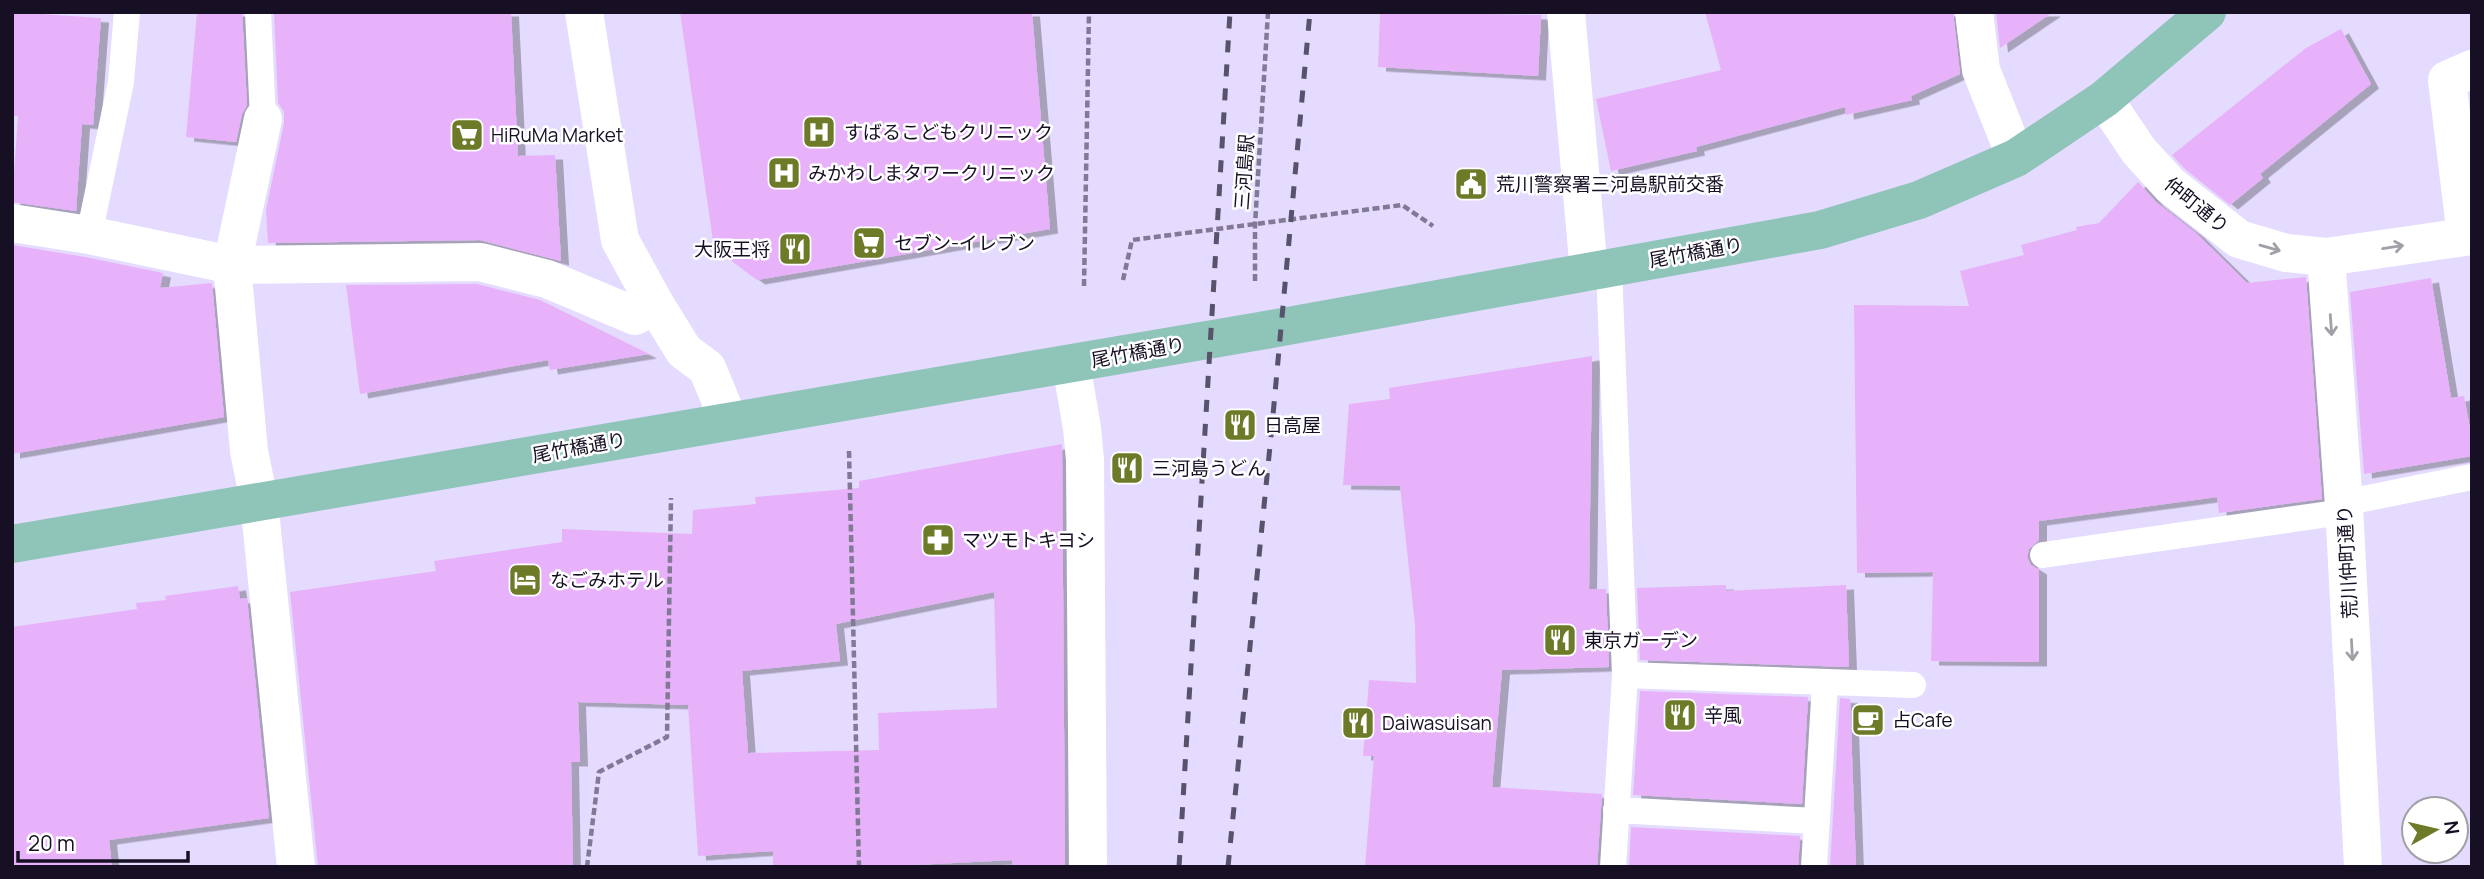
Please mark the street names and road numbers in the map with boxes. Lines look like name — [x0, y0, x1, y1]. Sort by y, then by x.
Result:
street label: 三河島駅 — [1228, 133, 1260, 211]
street label: 仲町通り — [2159, 171, 2235, 239]
street label: 尾竹橋通り — [1647, 231, 1745, 273]
street label: 尾竹橋通り — [1089, 331, 1187, 373]
street label: 尾竹橋通り — [530, 426, 628, 468]
street label: 荒川仲町通り — [2331, 504, 2363, 620]

